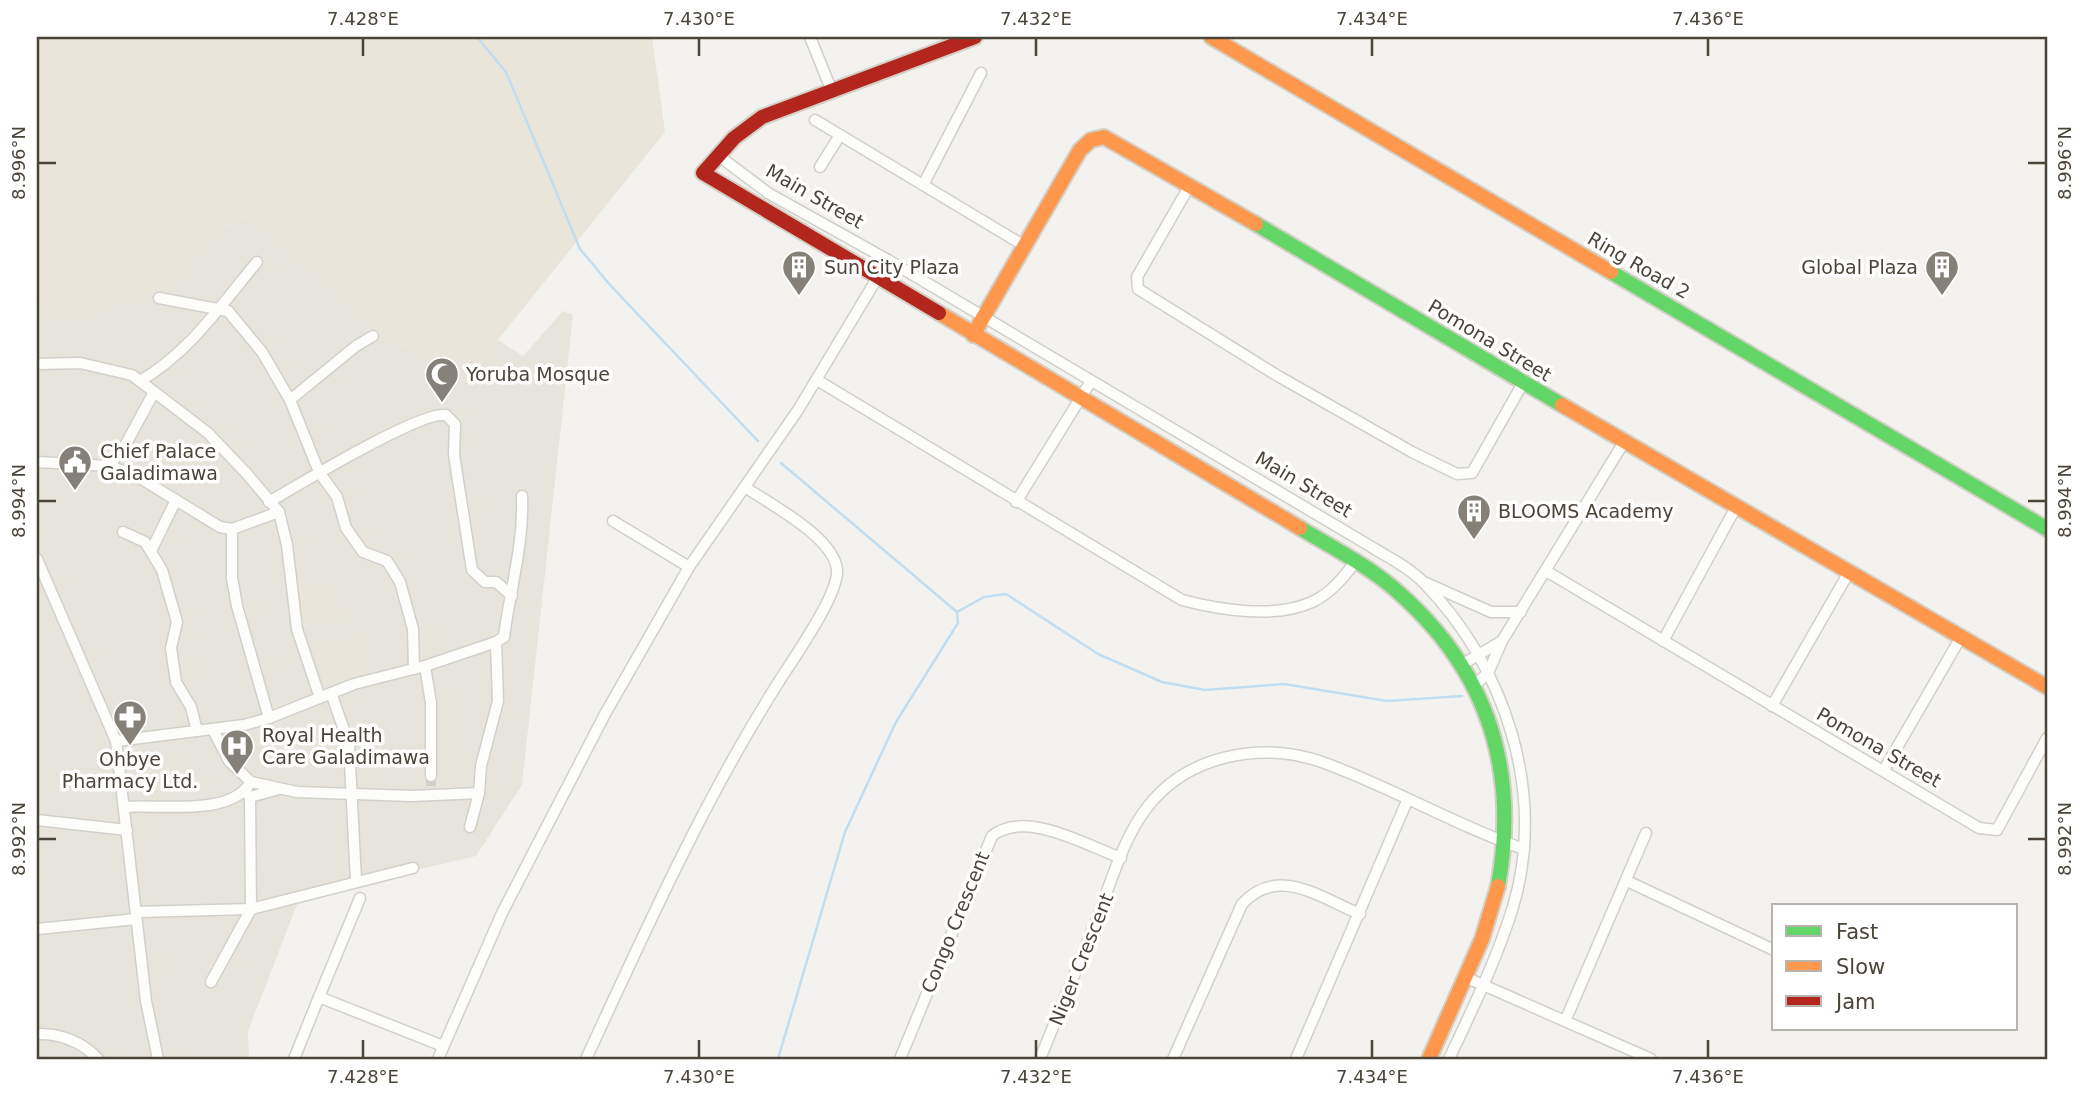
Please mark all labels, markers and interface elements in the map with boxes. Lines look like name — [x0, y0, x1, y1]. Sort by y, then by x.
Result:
text: 7.428°E — [327, 8, 399, 29]
text: 7.430°E — [663, 8, 735, 29]
text: 7.432°E — [1000, 8, 1072, 29]
text: 7.434°E — [1336, 8, 1408, 29]
text: 7.436°E — [1672, 8, 1744, 29]
text: 8.996°N — [8, 126, 29, 200]
text: 8.996°N — [2054, 126, 2075, 200]
street label: Main Street — [762, 159, 868, 233]
street label: Ring Road 2 — [1584, 227, 1694, 303]
building icon: Sun City Plaza — [780, 248, 818, 297]
building icon: Global Plaza — [1923, 248, 1961, 297]
place label: Sun City Plaza — [824, 256, 959, 278]
place label: Global Plaza — [1801, 256, 1918, 278]
street label: Pomona Street — [1424, 295, 1556, 385]
mosque icon: Yoruba Mosque — [423, 355, 461, 404]
place label: Yoruba Mosque — [465, 363, 610, 385]
place label: Chief Palace Galadimawa — [100, 440, 218, 484]
public building icon: Chief Palace Galadimawa — [56, 443, 94, 492]
street label: Main Street — [1252, 446, 1356, 522]
text: 8.994°N — [8, 464, 29, 538]
text: 8.994°N — [2054, 464, 2075, 538]
building icon: BLOOMS Academy — [1455, 492, 1493, 541]
place label: BLOOMS Academy — [1498, 500, 1674, 522]
pharmacy icon: Ohbye Pharmacy Ltd. — [111, 698, 149, 747]
street label: Pomona Street — [1813, 702, 1945, 792]
place label: Royal Health Care Galadimawa — [262, 724, 430, 768]
hospital icon: Royal Health Care Galadimawa — [218, 727, 256, 776]
place label: Ohbye Pharmacy Ltd. — [62, 748, 198, 792]
text: 8.992°N — [8, 802, 29, 876]
text: 8.992°N — [2054, 802, 2075, 876]
street label: Congo Crescent — [917, 848, 993, 996]
street label: Niger Crescent — [1044, 890, 1118, 1028]
legend — [1772, 904, 2018, 1030]
text: Fast — [1836, 920, 1878, 944]
text: Slow — [1836, 955, 1885, 979]
text: Jam — [1834, 990, 1876, 1014]
text: 7.428°E — [327, 1066, 399, 1087]
text: 7.430°E — [663, 1066, 735, 1087]
text: 7.432°E — [1000, 1066, 1072, 1087]
text: 7.434°E — [1336, 1066, 1408, 1087]
text: 7.436°E — [1672, 1066, 1744, 1087]

